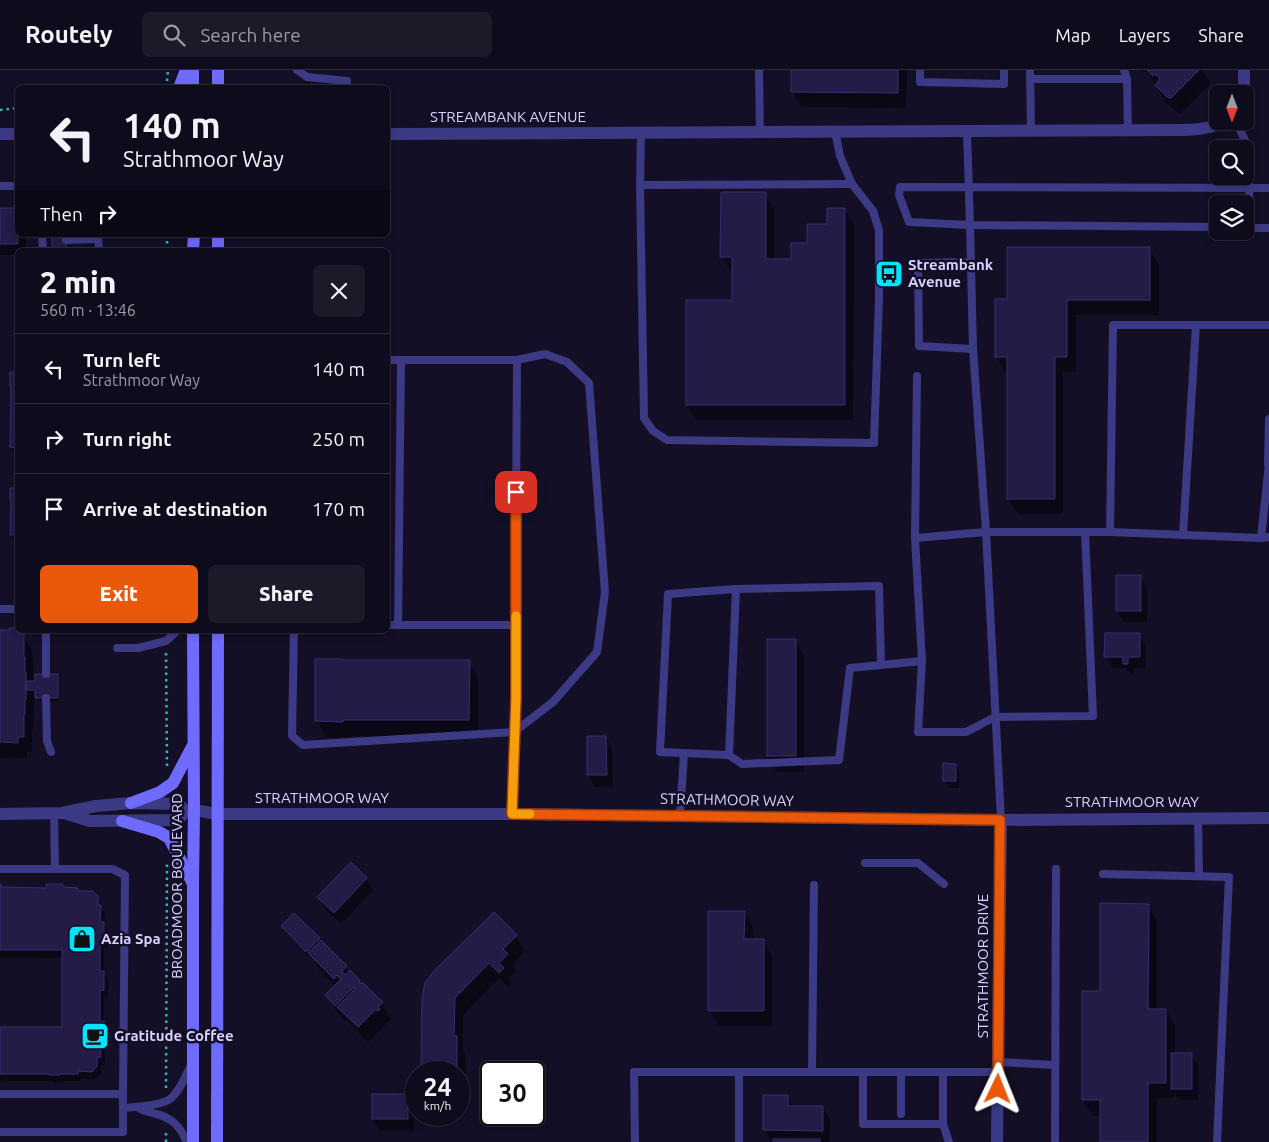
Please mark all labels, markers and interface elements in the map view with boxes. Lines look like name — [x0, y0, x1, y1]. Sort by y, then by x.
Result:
search box — [142, 12, 492, 57]
text: Routely — [25, 21, 112, 48]
icon: search — [160, 21, 188, 49]
text: Search here — [200, 24, 301, 46]
text: Map — [1055, 25, 1091, 45]
text: Layers — [1119, 25, 1170, 45]
text: Share — [1198, 25, 1244, 45]
north arrow — [1209, 85, 1254, 130]
map controls — [1209, 85, 1254, 240]
icon: left — [40, 105, 105, 170]
text: 140 m — [123, 105, 221, 145]
street label: STREAMBANK AVENUE — [430, 108, 586, 125]
button: search — [1209, 140, 1254, 185]
text: Strathmoor Way — [123, 146, 284, 171]
button: layers — [1209, 195, 1254, 240]
icon: right — [93, 200, 121, 228]
text: Then — [40, 203, 83, 225]
place label: Streambank Avenue — [908, 256, 994, 290]
bus stop icon: Streambank Avenue — [874, 259, 904, 289]
text: 2 min — [40, 265, 116, 299]
button: close — [313, 265, 365, 317]
text: 560 m · 13:46 — [40, 301, 136, 319]
text: Turn left — [83, 349, 161, 371]
icon: left — [40, 355, 68, 383]
text: 140 m — [312, 358, 365, 380]
text: Strathmoor Way — [83, 371, 200, 389]
icon: right — [40, 425, 68, 453]
text: Turn right — [83, 428, 171, 450]
text: 250 m — [312, 428, 365, 450]
pin — [495, 471, 537, 513]
icon: arrive — [502, 478, 530, 506]
icon: arrive — [40, 495, 68, 523]
text: Arrive at destination — [83, 498, 268, 520]
text: 170 m — [312, 498, 365, 520]
button: Exit — [40, 565, 198, 623]
button: Share — [208, 565, 365, 623]
street label: STRATHMOOR WAY — [255, 789, 389, 806]
street label: STRATHMOOR WAY — [660, 790, 794, 809]
street label: BROADMOOR BOULEVARD — [168, 793, 185, 979]
street label: STRATHMOOR WAY — [1065, 793, 1199, 810]
street label: STRATHMOOR DRIVE — [974, 894, 991, 1038]
shop icon: Azia Spa — [67, 924, 97, 954]
place label: Azia Spa — [101, 930, 161, 947]
cafe icon: Gratitude Coffee — [80, 1021, 110, 1051]
place label: Gratitude Coffee — [114, 1027, 234, 1044]
speed limit sign: 30 — [480, 1061, 545, 1126]
position arrow — [971, 1062, 1023, 1114]
text: 24 — [423, 1073, 452, 1101]
text: km/h — [424, 1099, 451, 1112]

